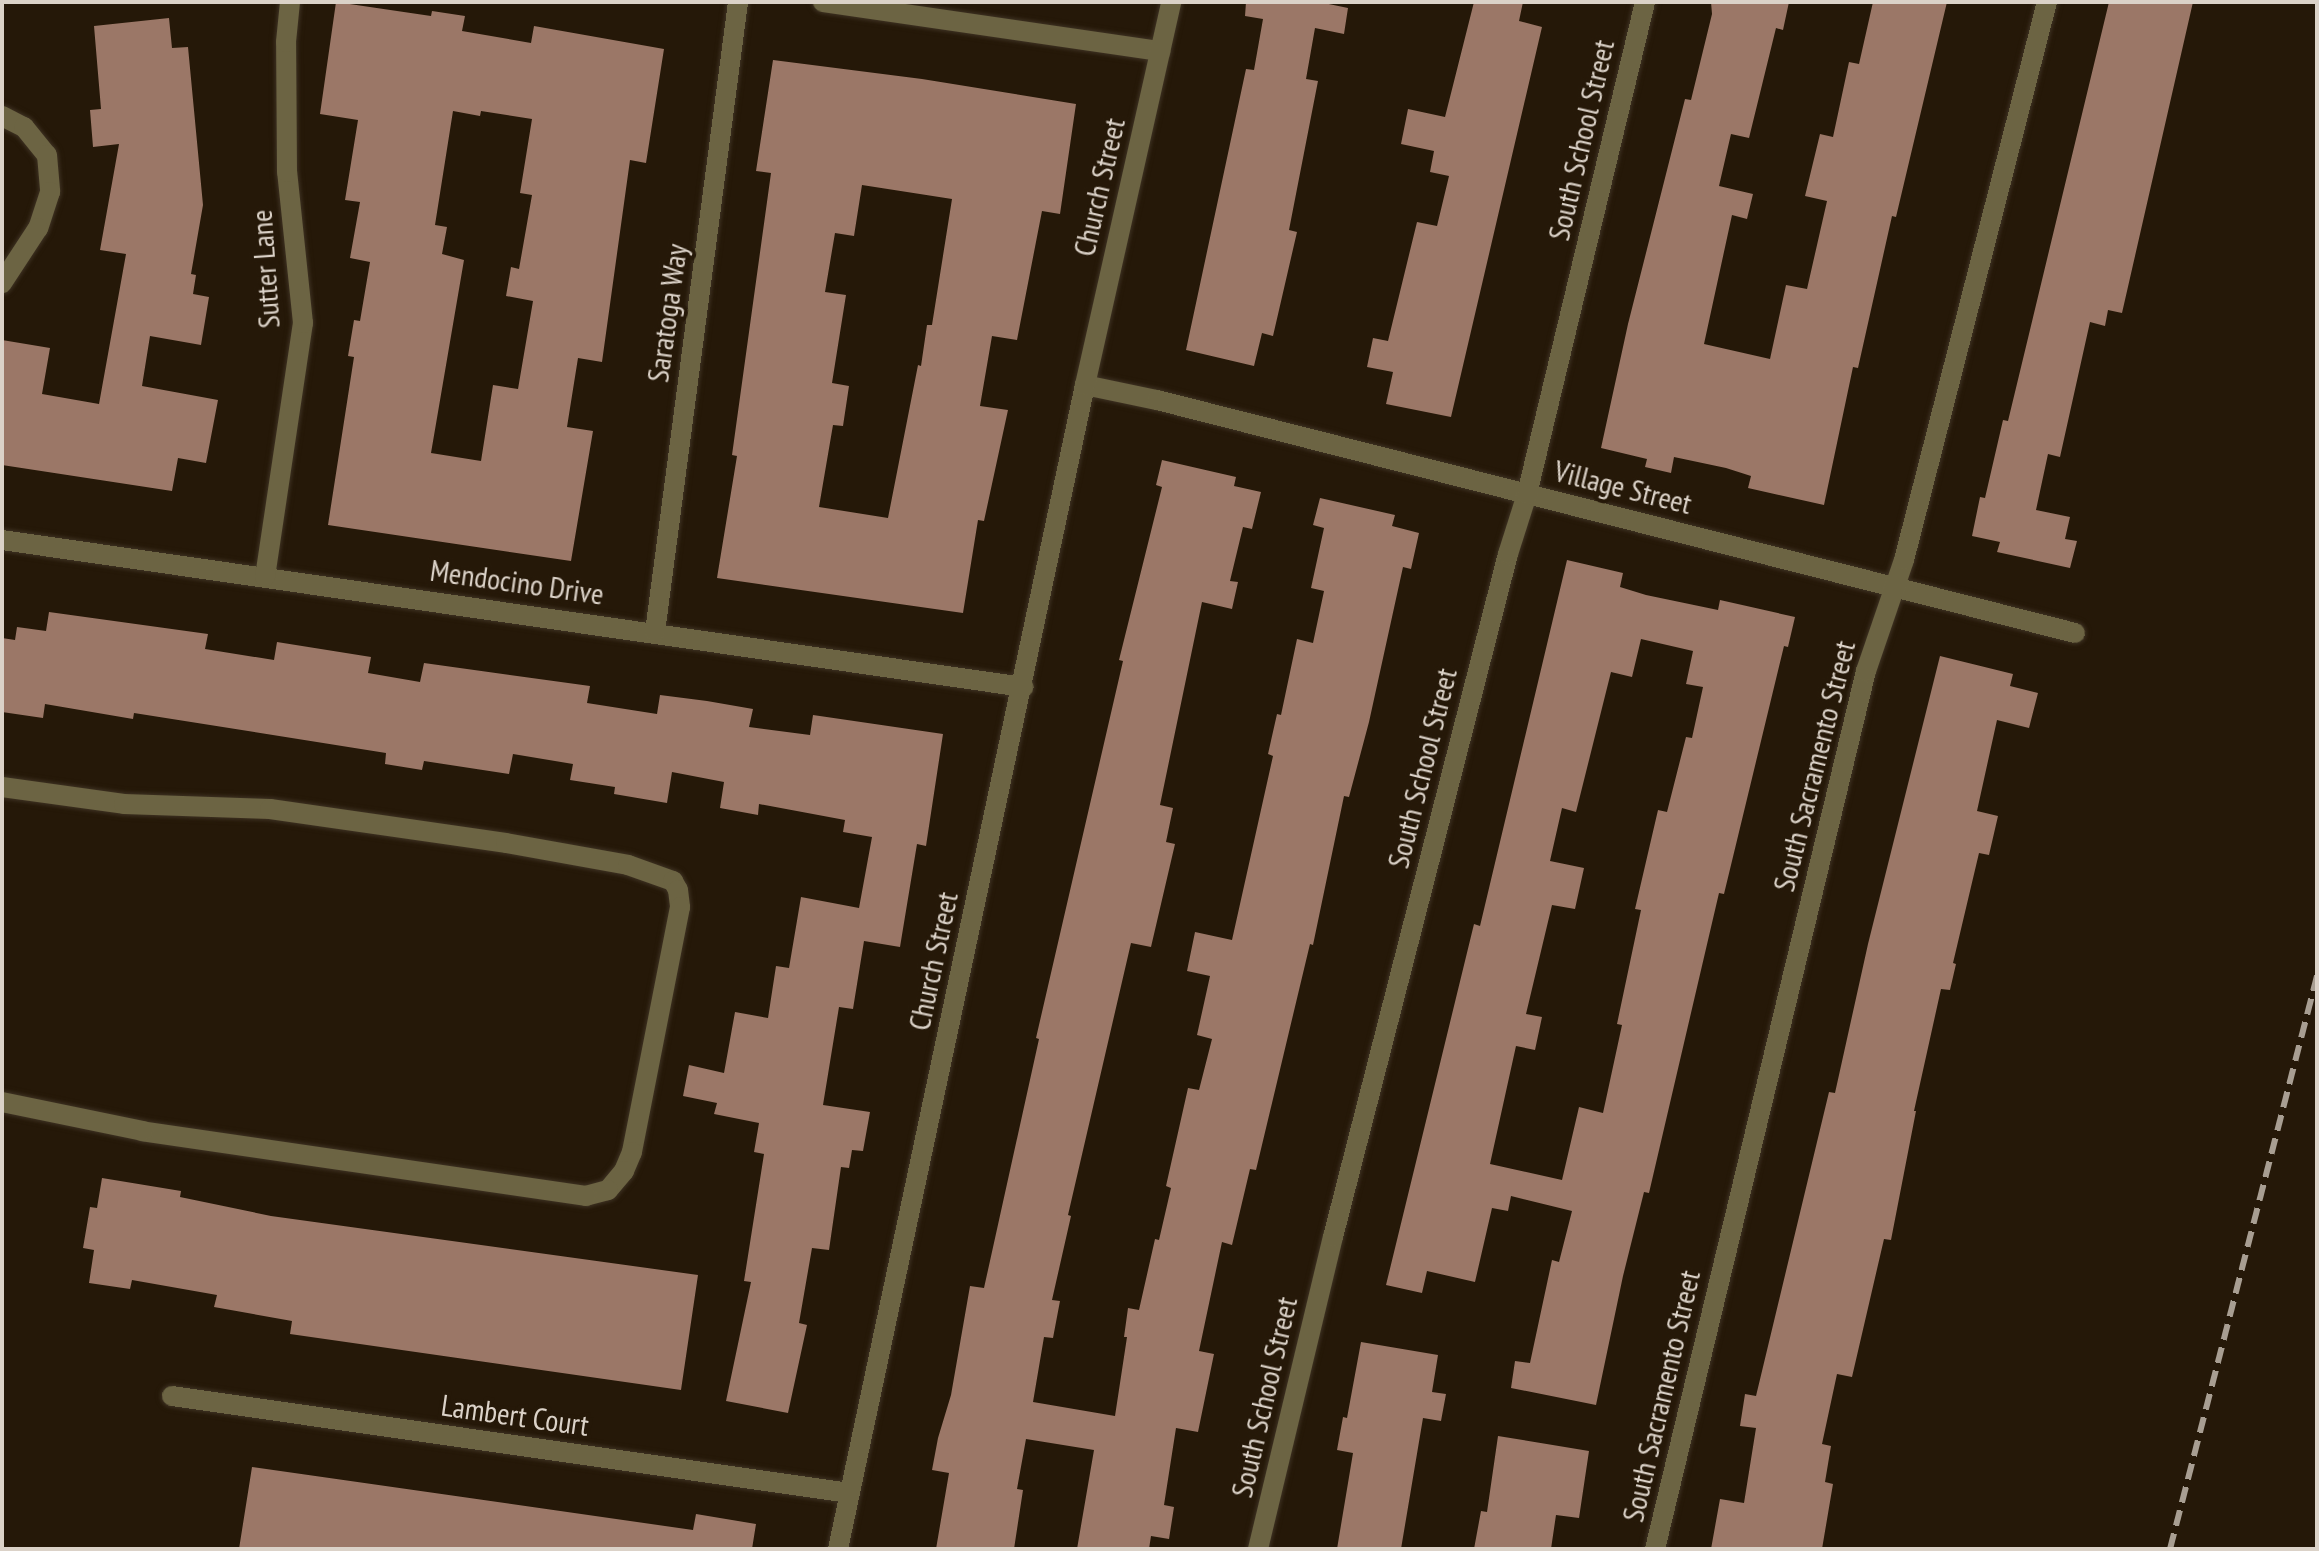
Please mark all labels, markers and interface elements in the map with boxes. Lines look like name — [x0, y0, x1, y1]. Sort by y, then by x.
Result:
street label: South School Street — [1540, 36, 1622, 244]
street label: Church Street — [1066, 114, 1132, 260]
street label: Sutter Lane — [243, 209, 287, 329]
street label: Saratoga Way — [639, 241, 695, 385]
street label: Village Street — [1551, 453, 1695, 521]
street label: Mendocino Drive — [428, 552, 606, 612]
street label: South Sacramento Street — [1765, 637, 1863, 895]
street label: South School Street — [1380, 664, 1464, 872]
street label: Church Street — [901, 889, 965, 1033]
street label: South Sacramento Street — [1615, 1267, 1707, 1525]
street label: South School Street — [1223, 1293, 1305, 1501]
street label: Lambert Court — [439, 1387, 591, 1443]

